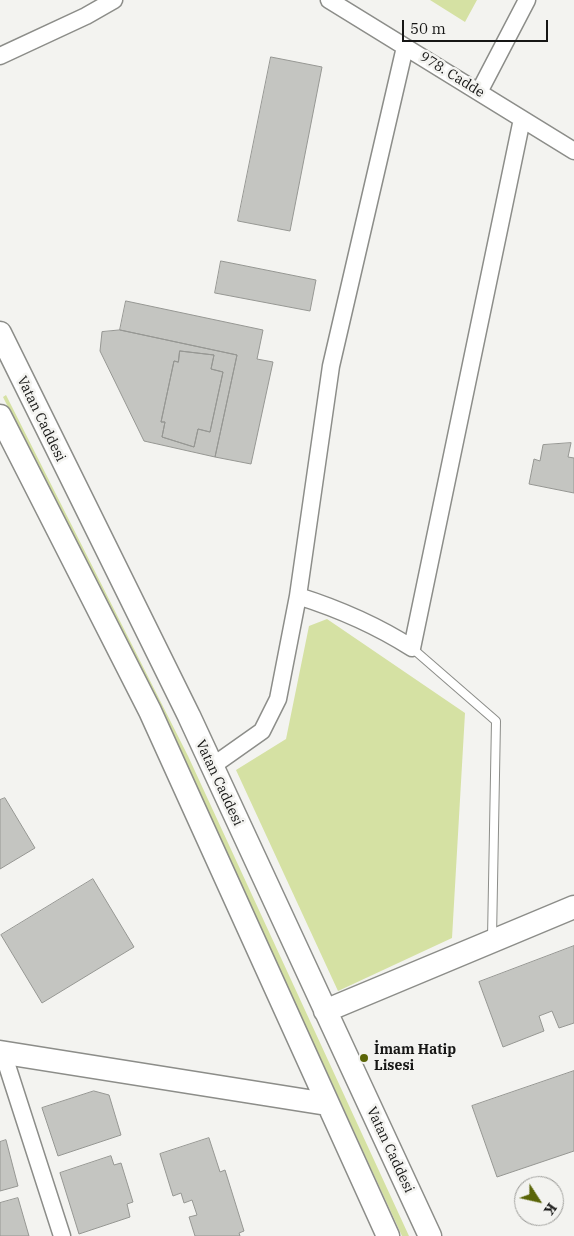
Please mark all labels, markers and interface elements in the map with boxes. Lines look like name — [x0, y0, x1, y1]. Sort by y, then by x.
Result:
scale bar — [404, 10, 550, 42]
text: 50 m — [410, 19, 446, 38]
street label: 978. Cadde — [416, 48, 488, 102]
street label: Vatan Caddesi — [13, 374, 69, 464]
street label: Vatan Caddesi — [192, 737, 246, 829]
place label: İmam Hatip Lisesi — [374, 1042, 456, 1074]
marker: İmam Hatip Lisesi — [358, 1052, 370, 1064]
street label: Vatan Caddesi — [363, 1104, 417, 1196]
north arrow — [514, 1176, 564, 1226]
text: K — [540, 1199, 561, 1219]

